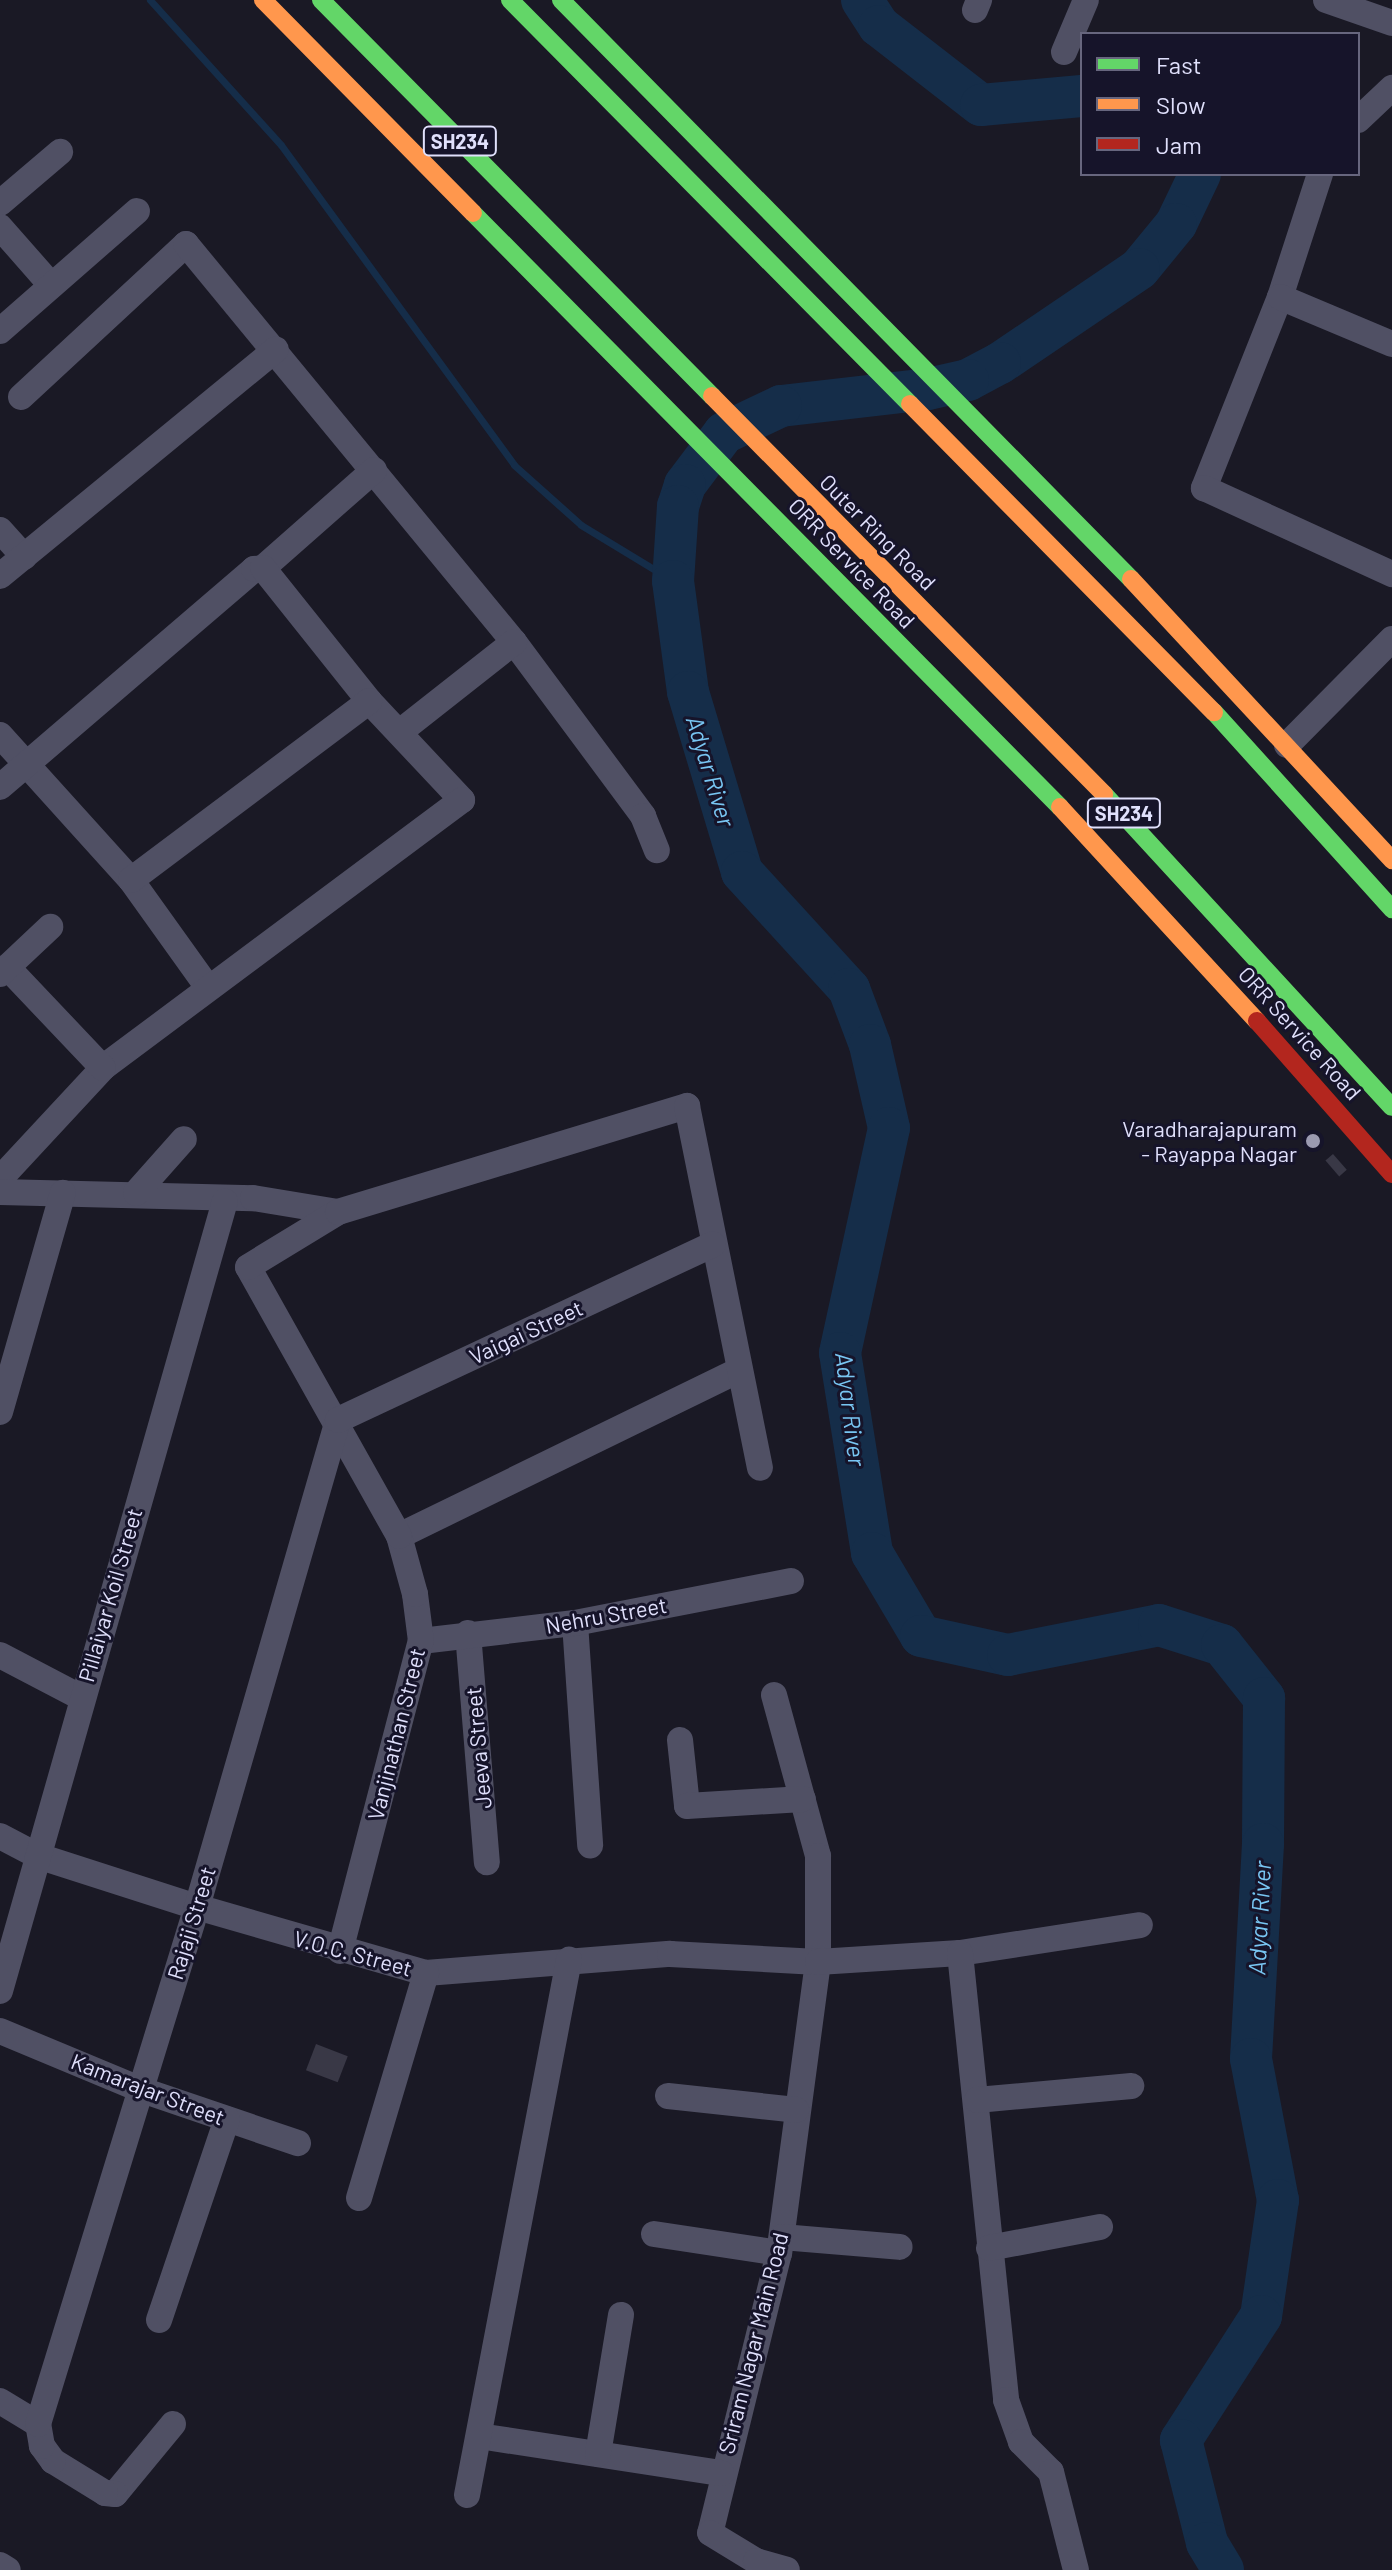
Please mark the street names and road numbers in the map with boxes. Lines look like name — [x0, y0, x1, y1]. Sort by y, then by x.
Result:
road number: SH234 — [422, 125, 498, 157]
street label: Outer Ring Road — [815, 469, 941, 595]
street label: ORR Service Road — [783, 493, 921, 633]
road number: SH234 — [1086, 797, 1162, 829]
street label: ORR Service Road — [1233, 961, 1367, 1105]
street label: Vaigai Street — [465, 1294, 587, 1370]
street label: Pillaiyar Koil Street — [73, 1505, 147, 1685]
street label: Nehru Street — [543, 1591, 669, 1639]
street label: Vanjinathan Street — [362, 1645, 430, 1823]
street label: Jeeva Street — [460, 1686, 496, 1810]
street label: Rajaji Street — [161, 1863, 221, 1983]
street label: V.O.C. Street — [291, 1925, 415, 1981]
street label: Kamarajar Street — [67, 2048, 229, 2130]
street label: Sriram Nagar Main Road — [713, 2230, 793, 2456]

